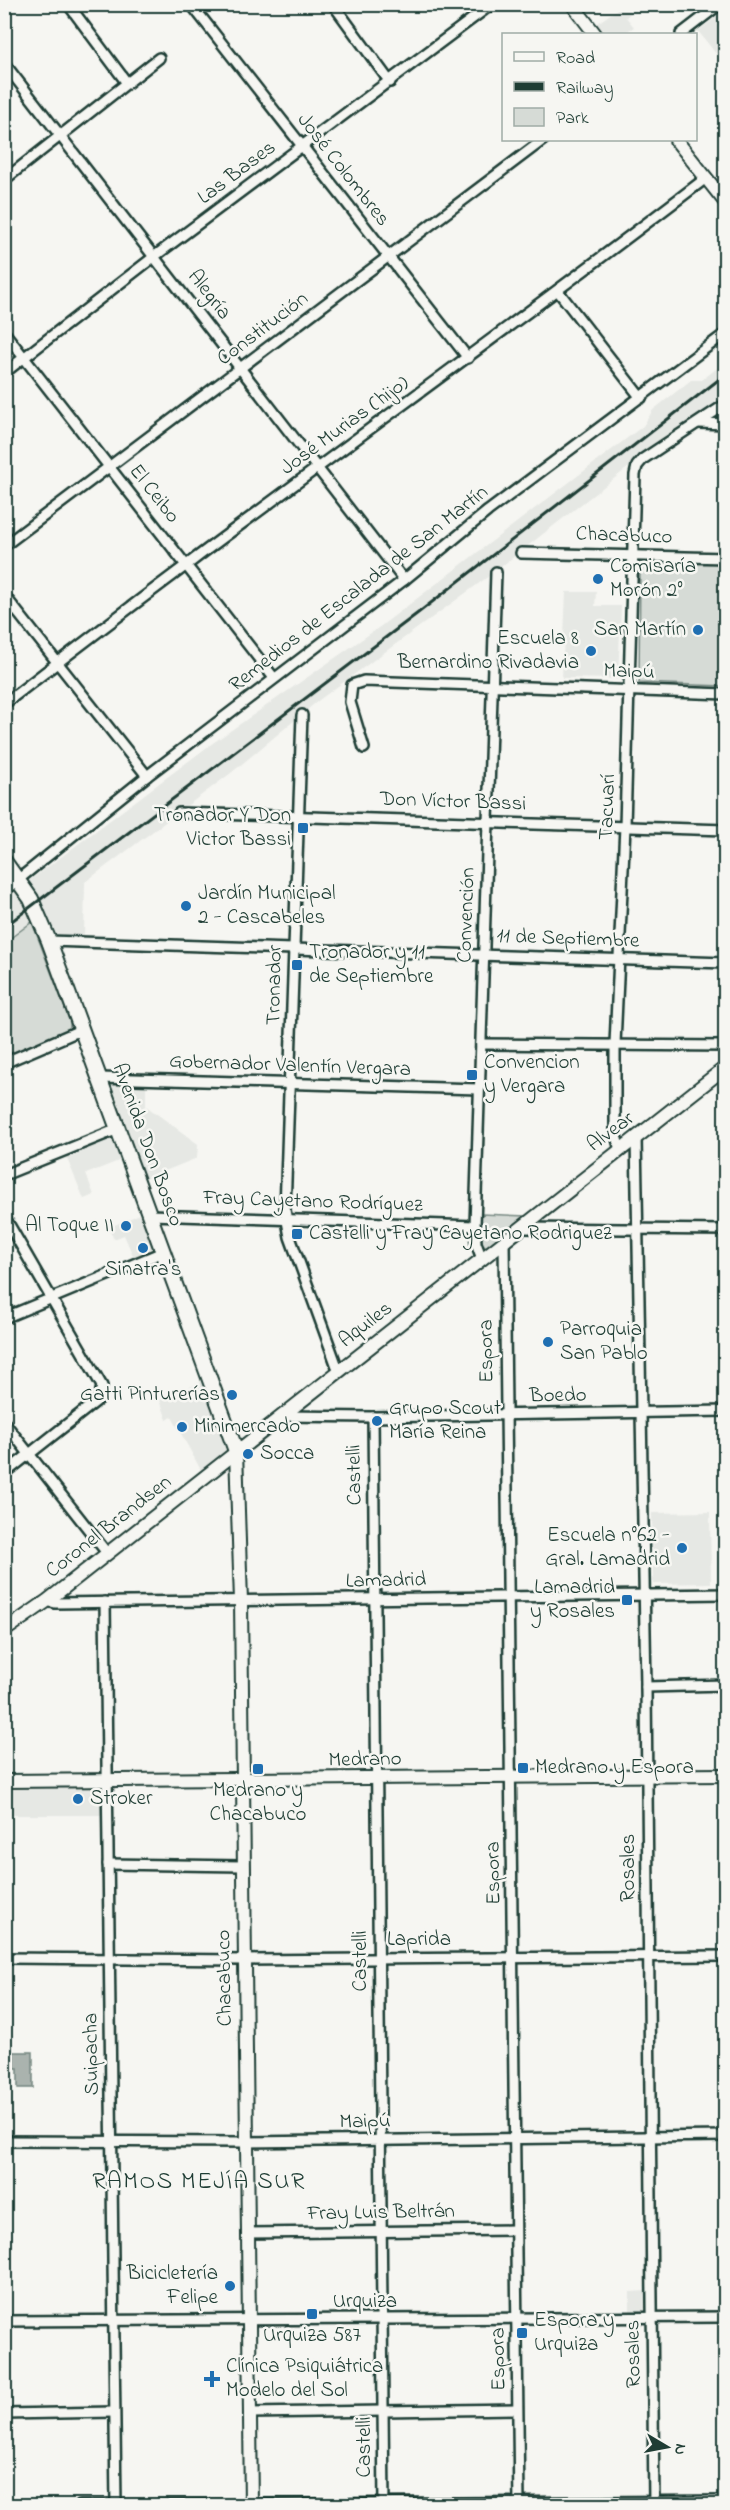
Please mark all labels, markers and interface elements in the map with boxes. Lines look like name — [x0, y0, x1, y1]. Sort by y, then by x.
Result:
legend — [502, 33, 697, 141]
text: Road — [556, 46, 595, 72]
text: Railway — [556, 76, 613, 102]
text: Park — [556, 106, 589, 132]
street label: José Colombres — [289, 107, 397, 233]
street label: Las Bases — [192, 134, 282, 212]
street label: Alegría — [178, 263, 238, 328]
street label: Constitución — [211, 285, 315, 373]
street label: José Murias (hijo) — [274, 369, 416, 483]
street label: El Ceibo — [121, 458, 187, 530]
street label: Remedios de Escalada de San Martín — [223, 478, 495, 700]
street label: Chacabuco — [575, 519, 673, 553]
place label: Comisaría Morón 2° — [610, 552, 696, 606]
marker: Comisaría Morón 2° — [591, 572, 605, 586]
place label: San Martín — [594, 615, 686, 645]
marker: San Martín — [691, 623, 705, 637]
place label: Escuela 8 Bernardino Rivadavia — [396, 624, 579, 678]
marker: Escuela 8 Bernardino Rivadavia — [584, 644, 598, 658]
street label: Maipú — [603, 656, 655, 688]
street label: Tacuarí — [592, 773, 624, 841]
street label: Don Víctor Bassi — [378, 784, 527, 820]
place label: Tronador Y Don Victor Bassi — [154, 801, 291, 855]
marker: Tronador Y Don Victor Bassi — [296, 821, 310, 835]
street label: Convención — [450, 867, 484, 963]
place label: Jardín Municipal 2 - Cascabeles — [198, 879, 336, 933]
marker: Jardín Municipal 2 - Cascabeles — [179, 899, 193, 913]
street label: 11 de Septiembre — [496, 922, 641, 957]
place label: Tronador y 11 de Septiembre — [309, 938, 434, 992]
street label: Tronador — [259, 944, 291, 1025]
marker: Tronador y 11 de Septiembre — [290, 958, 304, 972]
street label: Gobernador Valentín Vergara — [168, 1047, 411, 1087]
place label: Convencion y Vergara — [484, 1048, 580, 1104]
street label: Avenida Don Bosco — [104, 1059, 190, 1231]
marker: Convencion y Vergara — [465, 1068, 479, 1082]
street label: Alvear — [581, 1104, 641, 1160]
street label: Fray Cayetano Rodríguez — [202, 1183, 424, 1223]
place label: Al Toque II — [25, 1211, 114, 1241]
marker: Al Toque II — [119, 1219, 133, 1233]
place label: Castelli y Fray Cayetano Rodriguez — [309, 1219, 612, 1251]
marker: Castelli y Fray Cayetano Rodriguez — [290, 1227, 304, 1241]
marker: Sinatra's — [136, 1241, 150, 1255]
place label: Sinatra's — [105, 1255, 181, 1285]
street label: Aquiles — [333, 1294, 399, 1356]
place label: Parroquia San Pablo — [560, 1315, 648, 1369]
street label: Espora — [471, 1319, 503, 1383]
marker: Parroquia San Pablo — [541, 1335, 555, 1349]
place label: Gatti Pinturerías — [80, 1380, 220, 1410]
street label: Boedo — [528, 1381, 587, 1412]
marker: Gatti Pinturerías — [225, 1388, 239, 1402]
place label: Grupo Scout María Reina — [389, 1394, 501, 1448]
place label: Minimercado — [194, 1412, 300, 1442]
marker: Grupo Scout María Reina — [370, 1414, 384, 1428]
marker: Minimercado — [175, 1420, 189, 1434]
place label: Socca — [260, 1439, 314, 1469]
street label: Castelli — [339, 1444, 371, 1506]
marker: Socca — [241, 1447, 255, 1461]
street label: Coronel Brandsen — [39, 1468, 179, 1586]
place label: Escuela n°62 - Gral. Lamadrid — [545, 1521, 670, 1575]
marker: Escuela n°62 - Gral. Lamadrid — [675, 1541, 689, 1555]
street label: Lamadrid — [345, 1565, 427, 1597]
place label: Lamadrid y Rosales — [530, 1573, 615, 1629]
marker: Lamadrid y Rosales — [620, 1593, 634, 1607]
street label: Medrano — [328, 1744, 402, 1776]
place label: Medrano y Espora — [535, 1753, 694, 1785]
marker: Medrano y Espora — [516, 1761, 530, 1775]
marker: Medrano y Chacabuco — [251, 1762, 265, 1776]
place label: Medrano y Chacabuco — [210, 1776, 306, 1830]
place label: Stroker — [90, 1784, 153, 1814]
marker: Stroker — [71, 1792, 85, 1806]
street label: Rosales — [614, 1834, 644, 1902]
street label: Espora — [478, 1841, 510, 1905]
street label: Laprida — [387, 1925, 451, 1955]
street label: Chacabuco — [209, 1929, 241, 2027]
street label: Castelli — [346, 1931, 376, 1991]
street label: Suipacha — [76, 2012, 108, 2096]
street label: Maipú — [339, 2107, 391, 2137]
district label: RAMOS MEJÍA SUR — [92, 2165, 306, 2200]
street label: Fray Luis Beltrán — [306, 2197, 455, 2231]
place label: Bicicletería Felipe — [126, 2259, 219, 2313]
marker: Bicicletería Felipe — [223, 2279, 237, 2293]
street label: Urquiza — [333, 2287, 397, 2317]
place label: Espora y Urquiza — [534, 2306, 615, 2360]
marker: Urquiza 587 — [305, 2307, 319, 2321]
street label: Rosales — [618, 2320, 650, 2388]
place label: Urquiza 587 — [263, 2321, 361, 2351]
marker: Espora y Urquiza — [515, 2326, 529, 2340]
street label: Espora — [483, 2327, 515, 2391]
place label: Clínica Psiquiátrica Modelo del Sol — [226, 2352, 383, 2406]
marker: Clínica Psiquiátrica Modelo del Sol — [203, 2370, 221, 2388]
street label: Castelli — [350, 2417, 380, 2477]
north arrow — [637, 2417, 697, 2477]
text: N — [667, 2442, 693, 2457]

